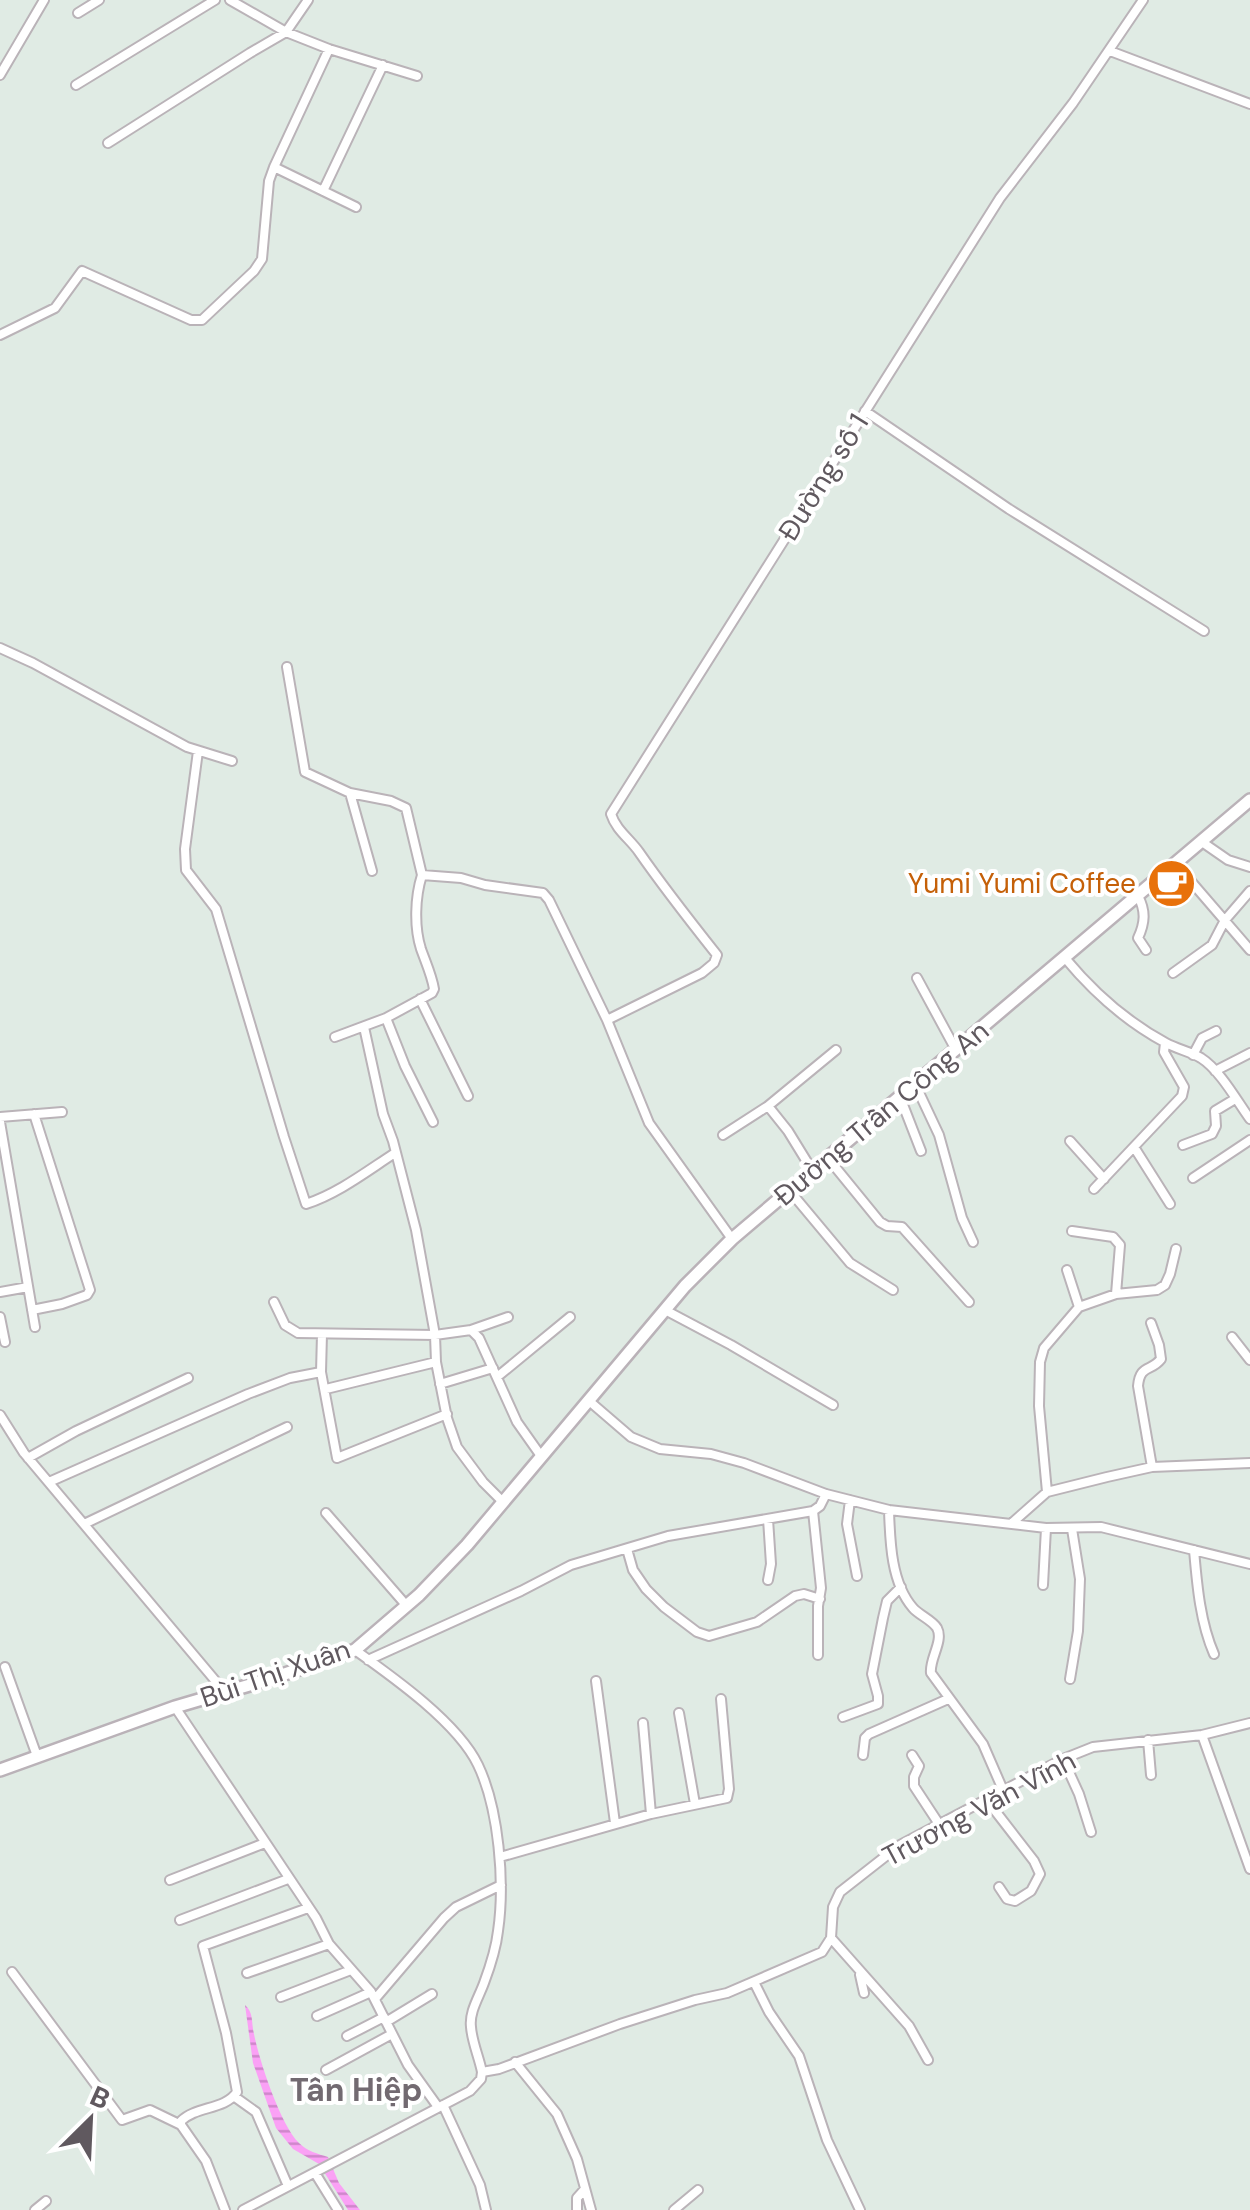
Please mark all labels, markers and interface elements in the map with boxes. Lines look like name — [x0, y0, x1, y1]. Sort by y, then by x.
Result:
street label: Đường số 1 — [770, 407, 877, 548]
cafe icon: Yumi Yumi Coffee — [1145, 857, 1197, 909]
place label: Yumi Yumi Coffee — [908, 865, 1136, 902]
street label: Đường Trần Công An — [766, 1012, 997, 1214]
street label: Bùi Thị Xuân — [195, 1631, 355, 1716]
street label: Trương Văn Vĩnh — [876, 1742, 1082, 1875]
district label: Tân Hiệp — [290, 2069, 422, 2111]
north arrow — [40, 2070, 140, 2170]
text: B — [84, 2077, 116, 2118]

